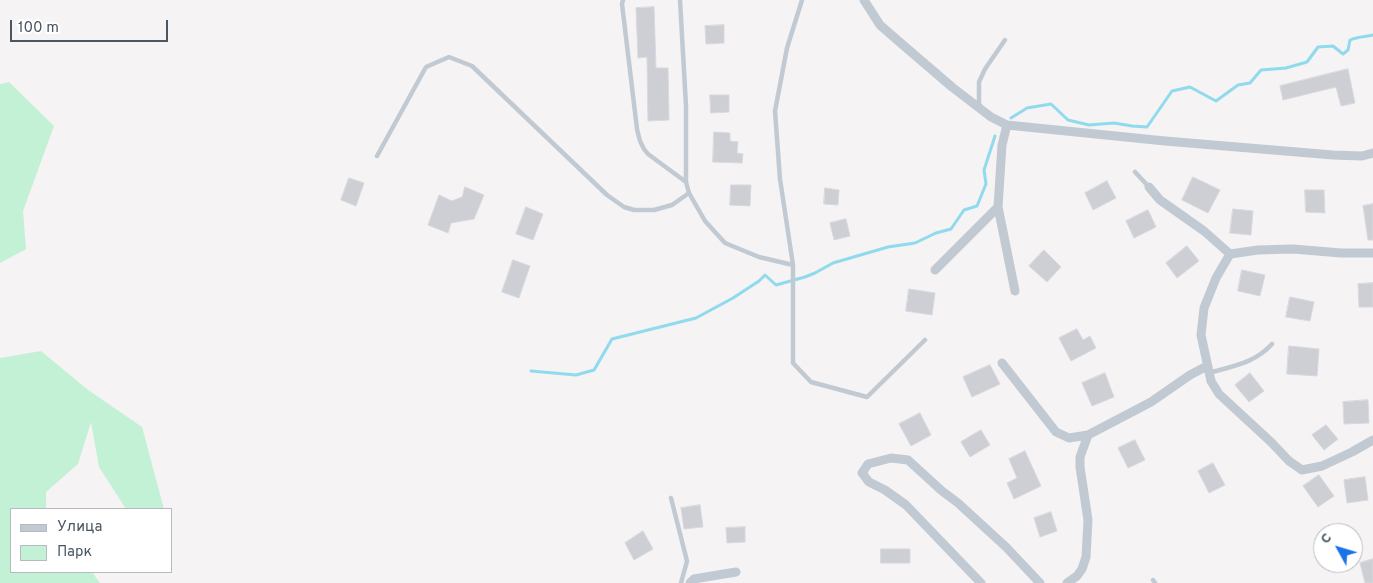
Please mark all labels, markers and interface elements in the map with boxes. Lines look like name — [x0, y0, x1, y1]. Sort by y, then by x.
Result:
scale bar — [12, 10, 170, 42]
text: 100 m — [18, 19, 59, 38]
legend — [10, 508, 172, 573]
text: Улица — [57, 518, 102, 537]
north arrow — [1313, 523, 1363, 573]
text: С — [1317, 530, 1336, 548]
text: Парк — [57, 543, 92, 562]

